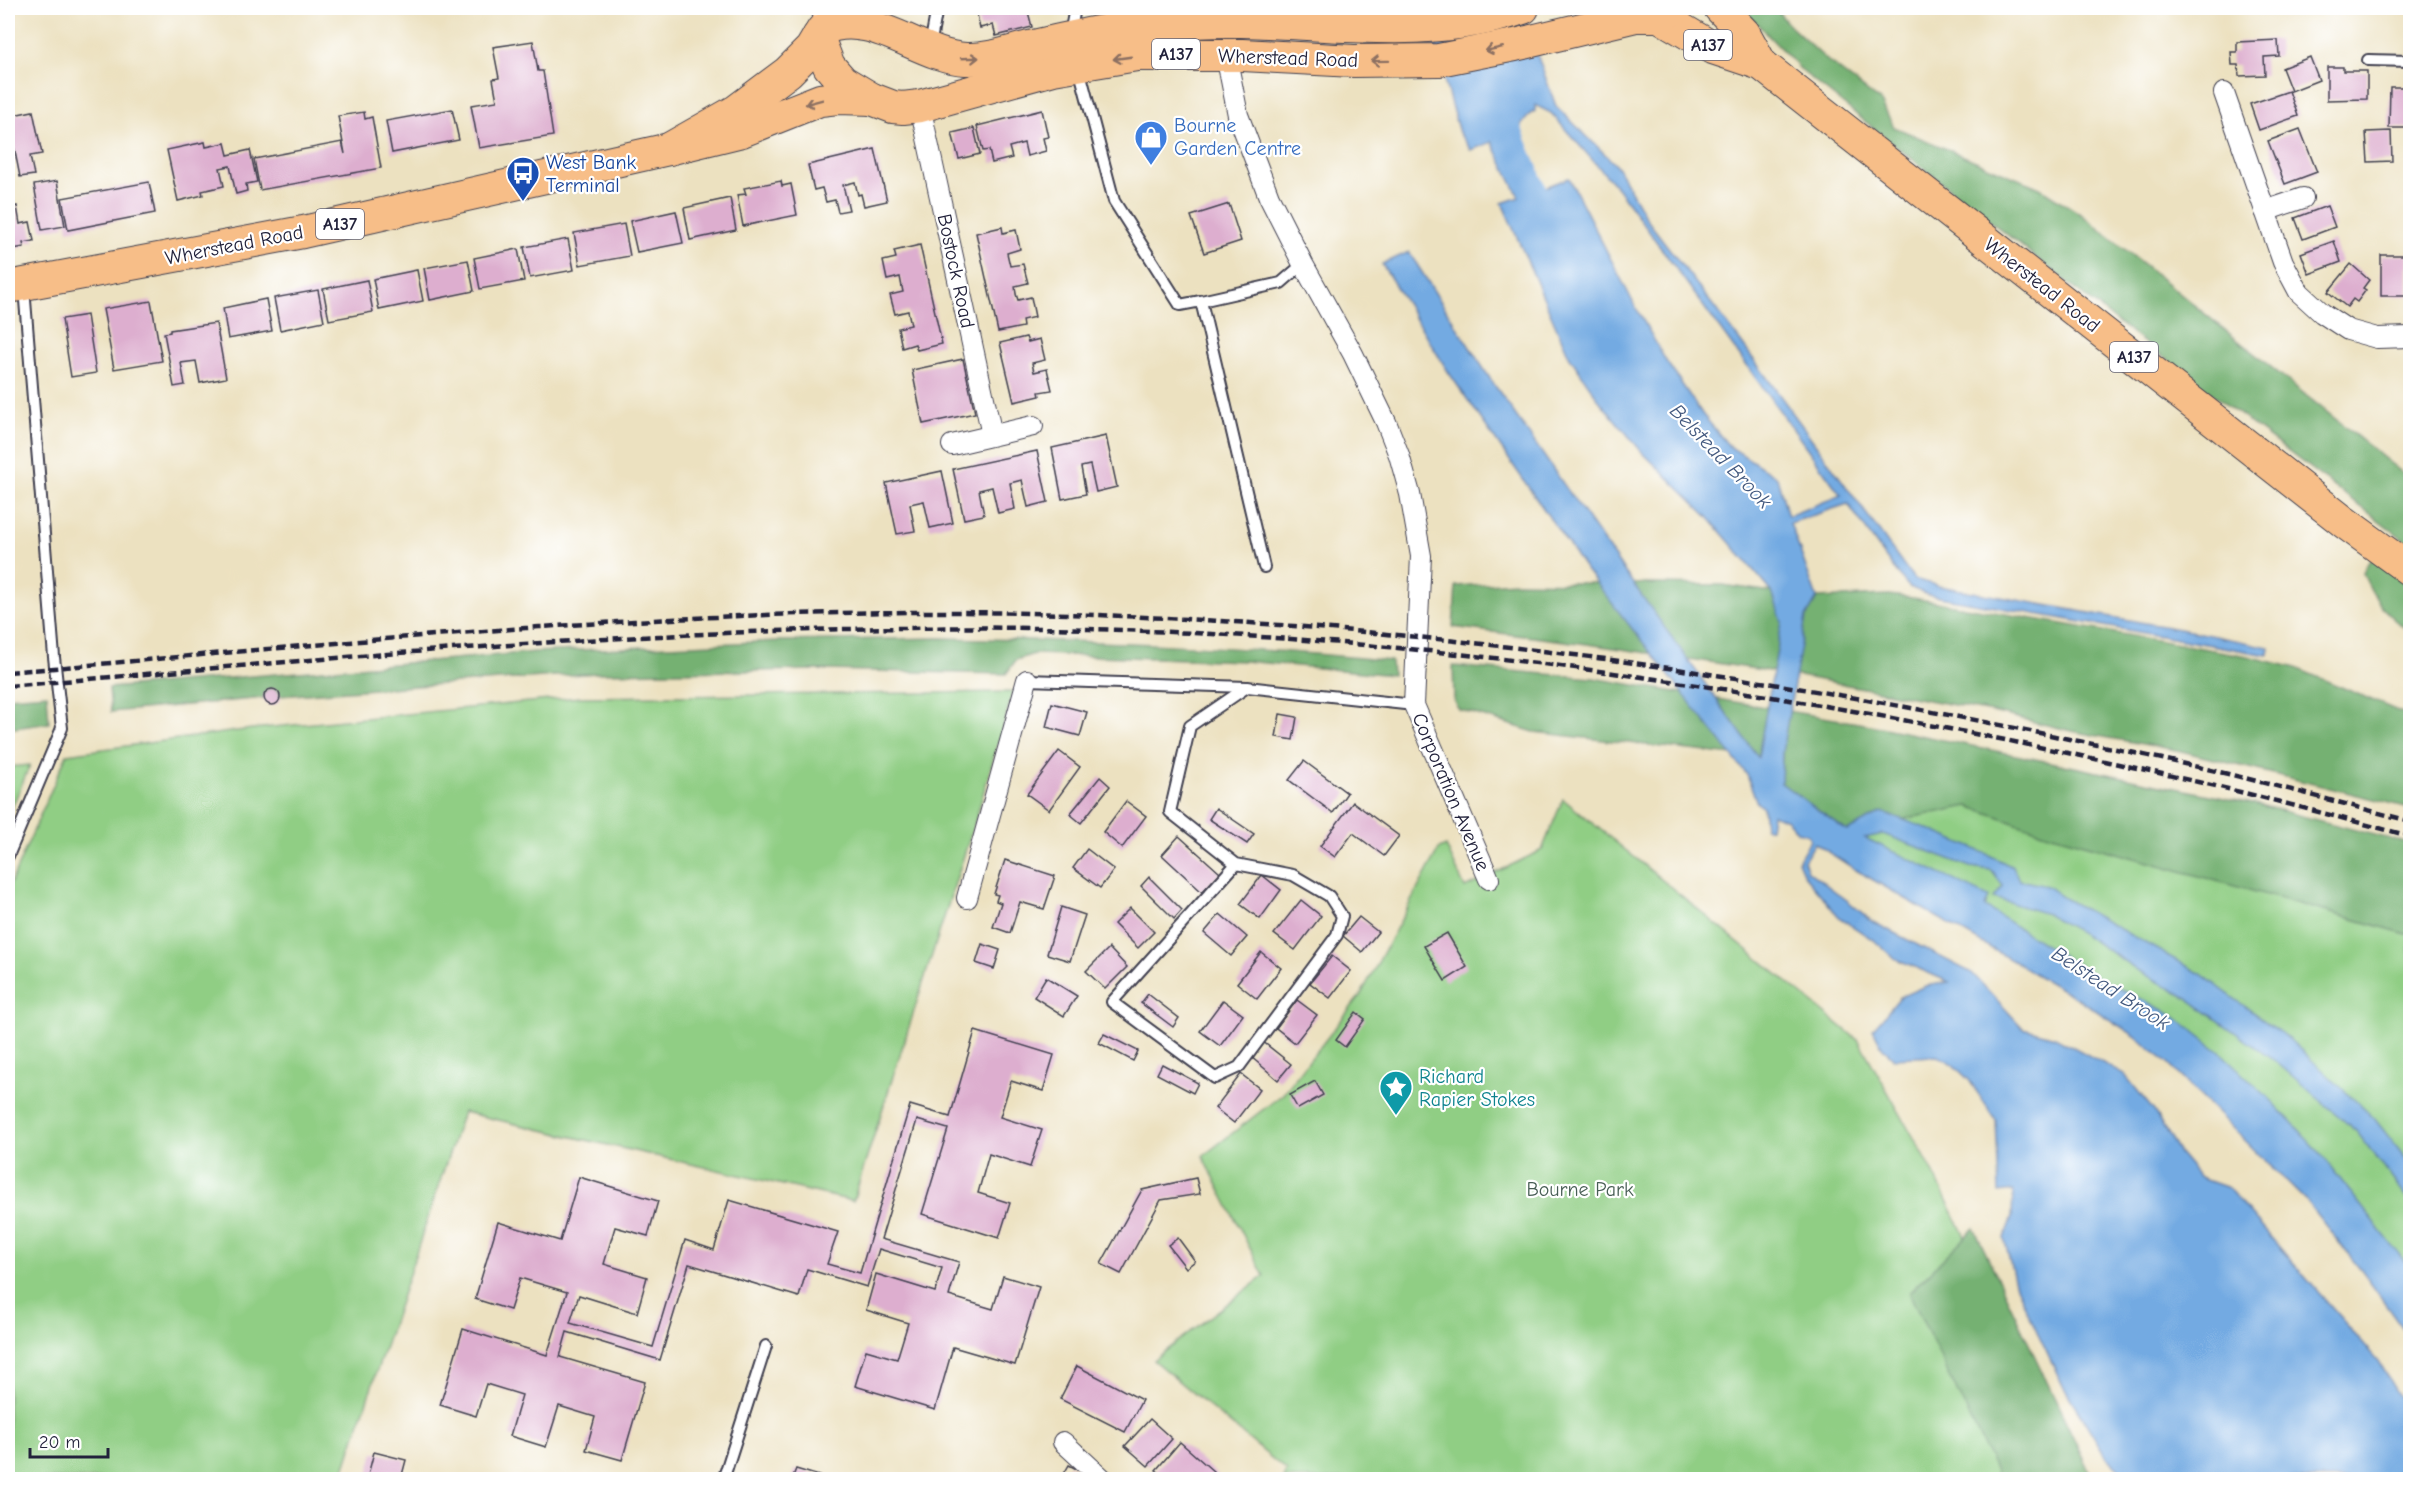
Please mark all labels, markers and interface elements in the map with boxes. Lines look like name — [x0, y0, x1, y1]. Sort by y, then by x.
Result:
road number: A137 — [1684, 30, 1732, 60]
road number: A137 — [1152, 39, 1200, 69]
street label: Wherstead Road — [1218, 44, 1358, 72]
one-way arrow — [1485, 44, 1505, 55]
one-way arrow — [960, 52, 979, 64]
one-way arrow — [1113, 52, 1133, 63]
one-way arrow — [1371, 55, 1391, 67]
one-way arrow — [804, 97, 823, 109]
place label: Bourne Garden Centre — [1174, 114, 1301, 160]
shop icon: Bourne Garden Centre — [1133, 119, 1169, 166]
place label: West Bank Terminal — [546, 151, 636, 197]
bus stop icon: West Bank Terminal — [505, 155, 541, 202]
road number: A137 — [316, 209, 364, 239]
street label: Bostock Road — [933, 212, 979, 330]
street label: Wherstead Road — [163, 220, 305, 270]
street label: Wherstead Road — [1980, 233, 2104, 337]
road number: A137 — [2110, 342, 2158, 372]
water label: Belstead Brook — [1665, 399, 1777, 514]
street label: Corporation Avenue — [1407, 710, 1495, 874]
water label: Belstead Brook — [2047, 941, 2175, 1035]
place label: Richard Rapier Stokes — [1419, 1065, 1535, 1111]
place icon: Richard Rapier Stokes — [1378, 1069, 1414, 1116]
park label: Bourne Park — [1526, 1178, 1634, 1201]
scale bar — [30, 1421, 108, 1459]
text: 20 m — [39, 1432, 80, 1453]

